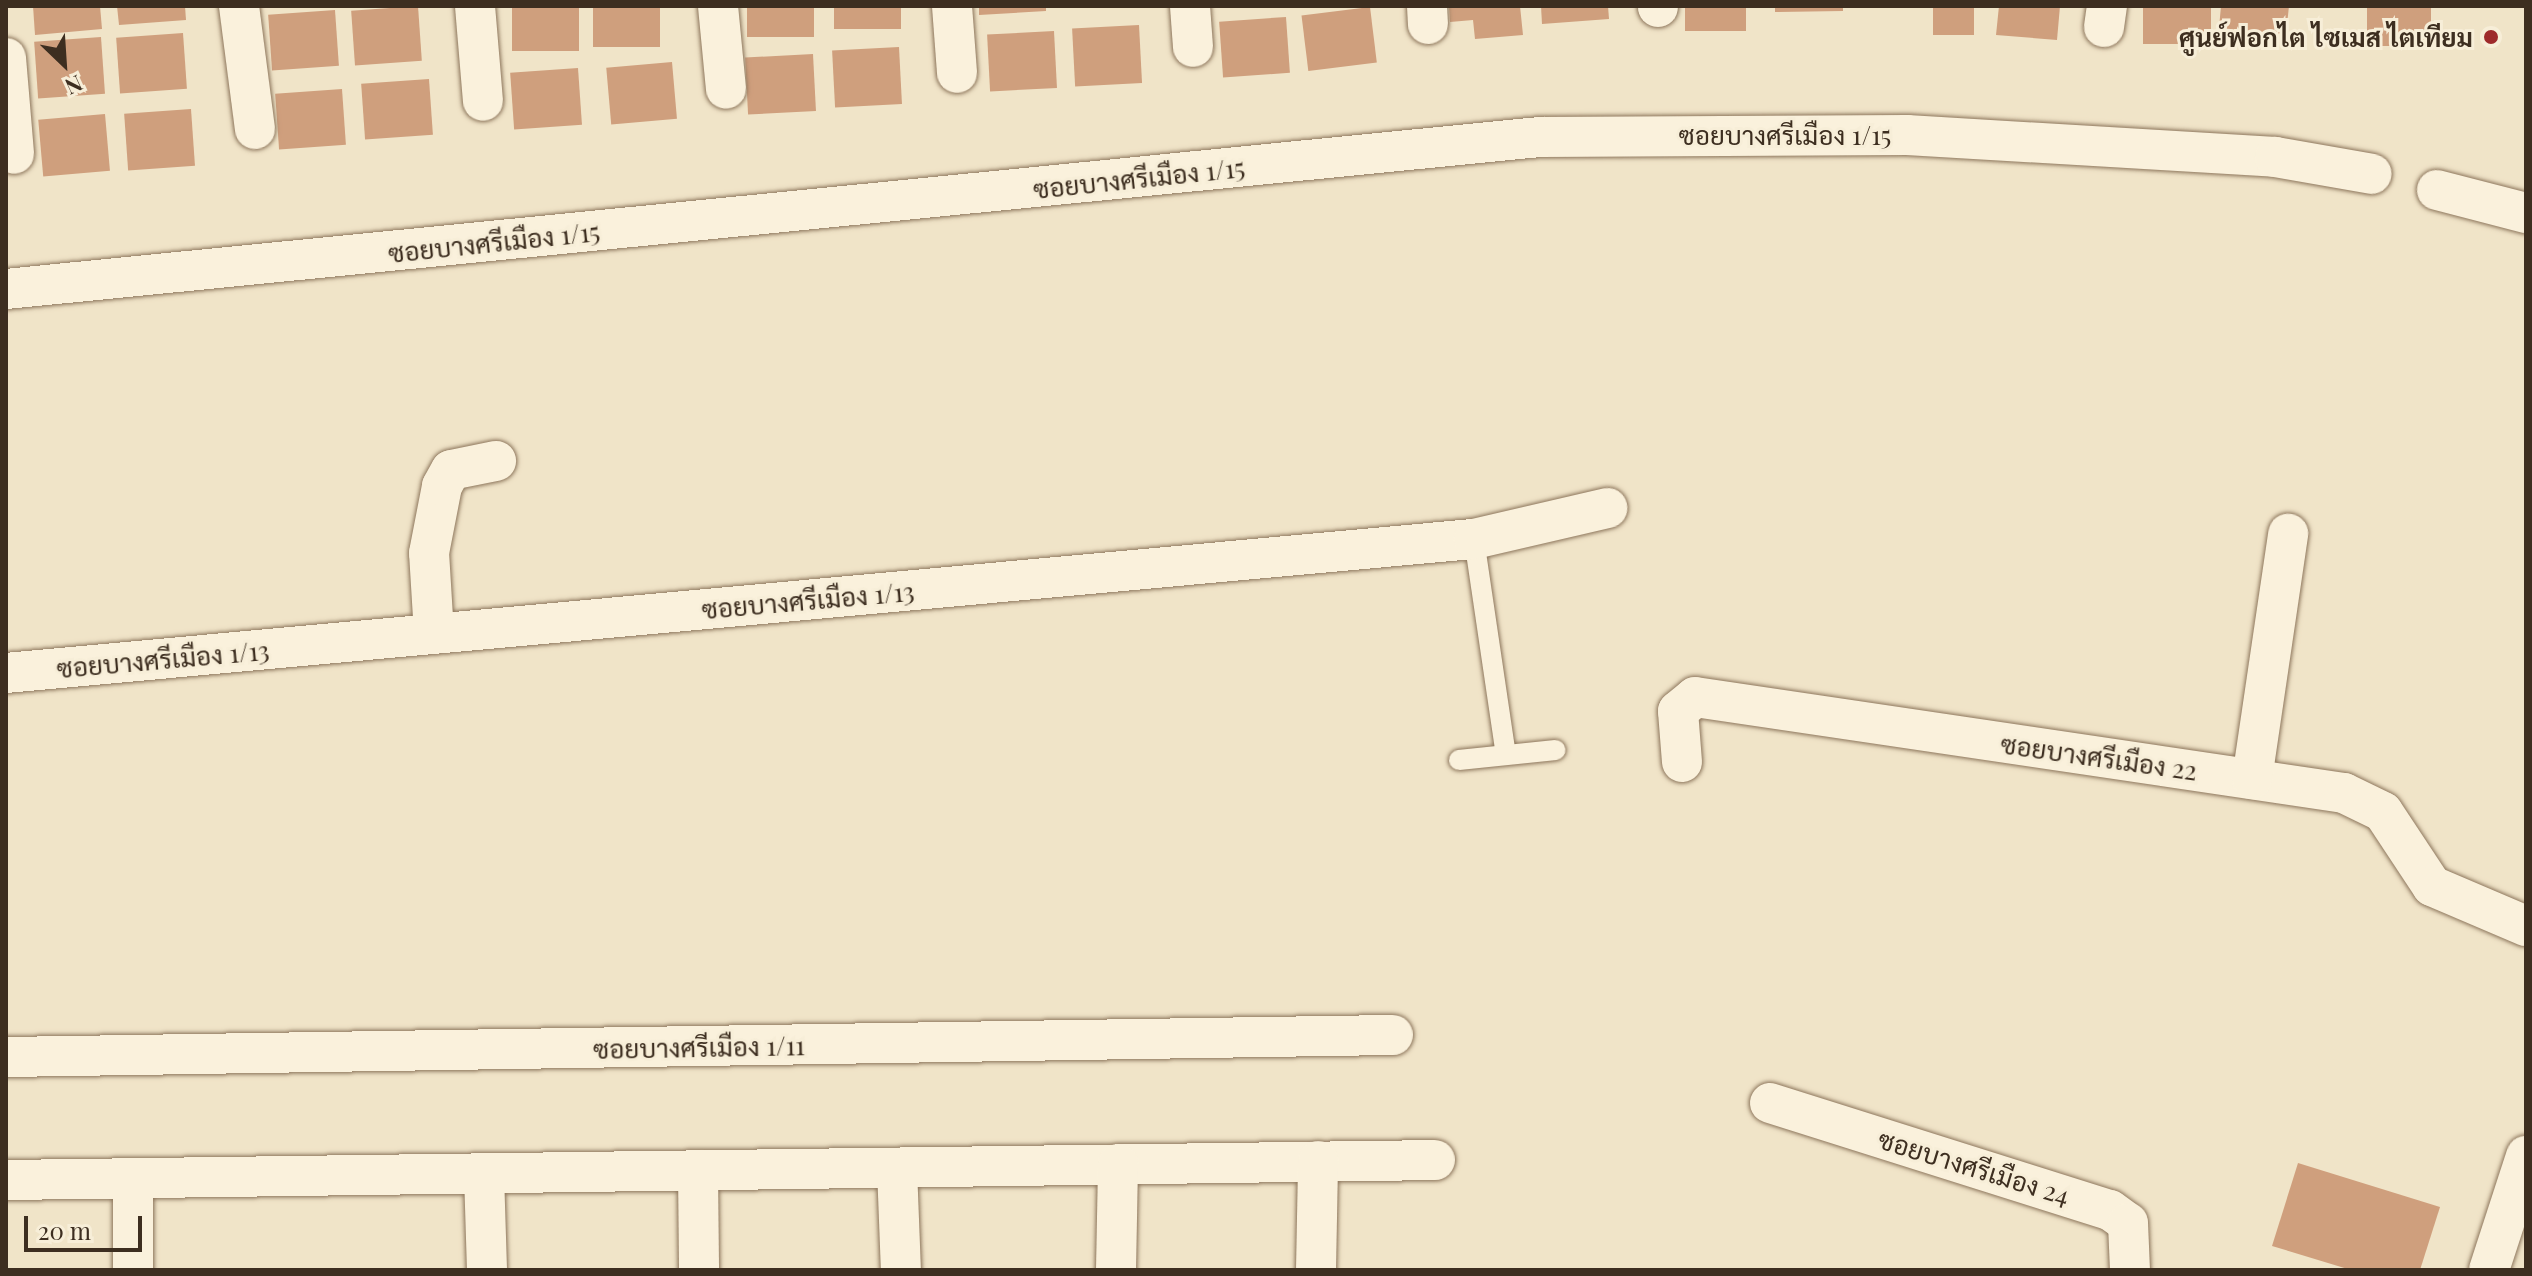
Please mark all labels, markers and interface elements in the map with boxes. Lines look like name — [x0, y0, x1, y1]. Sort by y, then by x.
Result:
place label: ศูนย์ฟอกไต ไซเมส ไตเทียม — [2179, 21, 2473, 53]
north arrow — [24, 24, 104, 104]
marker: ศูนย์ฟอกไต ไซเมส ไตเทียม — [2480, 26, 2502, 48]
text: N — [61, 69, 88, 103]
street label: ซอยบางศรีเมือง 1/15 — [1679, 119, 1891, 151]
street label: ซอยบางศรีเมือง 1/15 — [1032, 151, 1246, 205]
street label: ซอยบางศรีเมือง 1/15 — [387, 215, 601, 269]
street label: ซอยบางศรีเมือง 1/13 — [700, 575, 916, 625]
street label: ซอยบางศรีเมือง 1/13 — [55, 634, 271, 684]
street label: ซอยบางศรีเมือง 22 — [1999, 728, 2199, 786]
street label: ซอยบางศรีเมือง 1/11 — [593, 1030, 805, 1064]
street label: ซอยบางศรีเมือง 24 — [1875, 1123, 2073, 1211]
scale bar — [28, 1200, 146, 1250]
text: 20 m — [38, 1214, 91, 1246]

